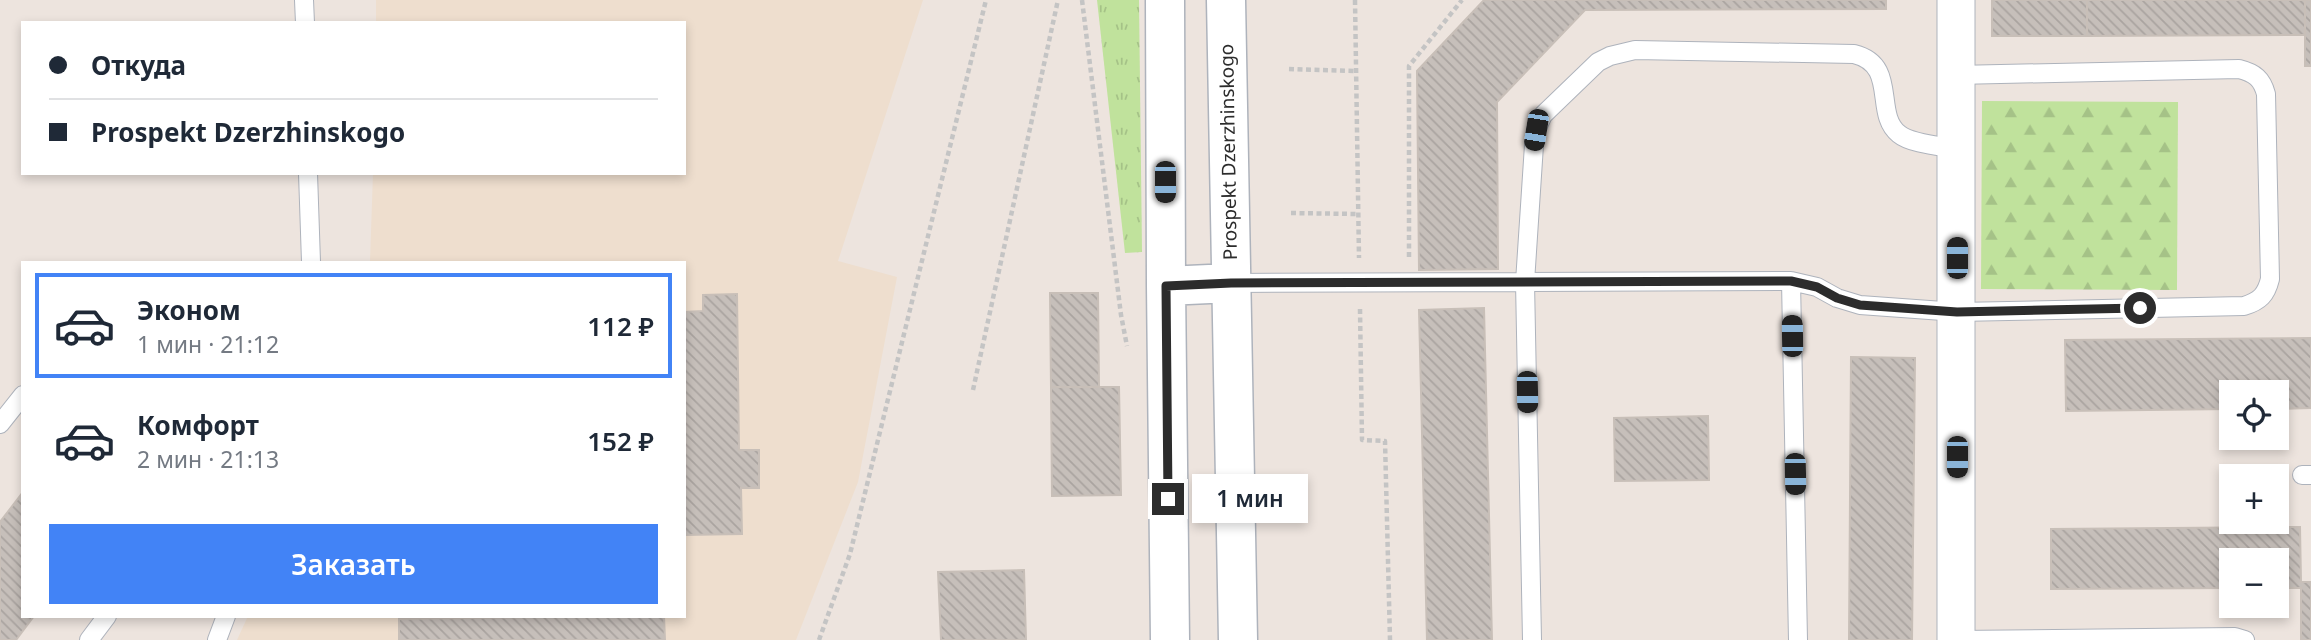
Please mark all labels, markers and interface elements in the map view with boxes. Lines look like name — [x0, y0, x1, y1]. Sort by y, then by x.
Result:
street label: Prospekt Dzerzhinskogo — [1213, 44, 1243, 260]
text: Откуда — [91, 47, 186, 83]
car — [1523, 108, 1550, 152]
text: Prospekt Dzerzhinskogo — [91, 114, 405, 150]
car — [1155, 161, 1176, 203]
car — [1947, 237, 1968, 279]
text: Эконом — [137, 292, 241, 328]
route start — [2124, 292, 2156, 324]
icon: car — [53, 294, 116, 357]
text: 112 ₽ — [587, 308, 654, 344]
car — [1782, 315, 1803, 357]
text: 1 мин · 21:12 — [137, 328, 279, 360]
car — [1517, 371, 1538, 413]
map controls — [2219, 380, 2289, 618]
button: locate — [2219, 380, 2289, 450]
text: Комфорт — [137, 407, 259, 443]
icon: car — [53, 409, 116, 472]
text: 152 ₽ — [587, 423, 654, 459]
car — [1947, 436, 1968, 478]
text: 2 мин · 21:13 — [137, 443, 279, 475]
car — [1785, 453, 1806, 495]
button: + — [2219, 464, 2289, 534]
callout: 1 мин — [1192, 475, 1308, 524]
text: 1 мин — [1216, 482, 1284, 514]
route end — [1152, 483, 1184, 515]
button: Заказать — [49, 524, 658, 604]
button: − — [2219, 548, 2289, 618]

